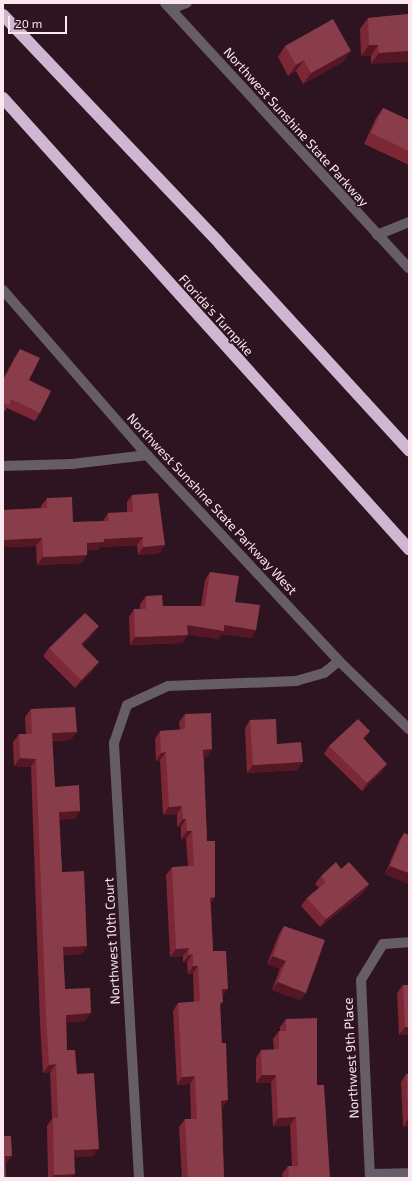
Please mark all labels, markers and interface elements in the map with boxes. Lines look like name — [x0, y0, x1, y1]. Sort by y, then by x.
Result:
scale bar — [10, 8, 69, 34]
text: 20 m — [15, 16, 42, 30]
street label: Northwest Sunshine State Parkway — [220, 44, 372, 210]
street label: Florida's Turnpike — [175, 271, 257, 359]
street label: Northwest Sunshine State Parkway West — [124, 410, 300, 598]
street label: Northwest 10th Court — [101, 877, 123, 1005]
street label: Northwest 9th Place — [340, 997, 362, 1119]

